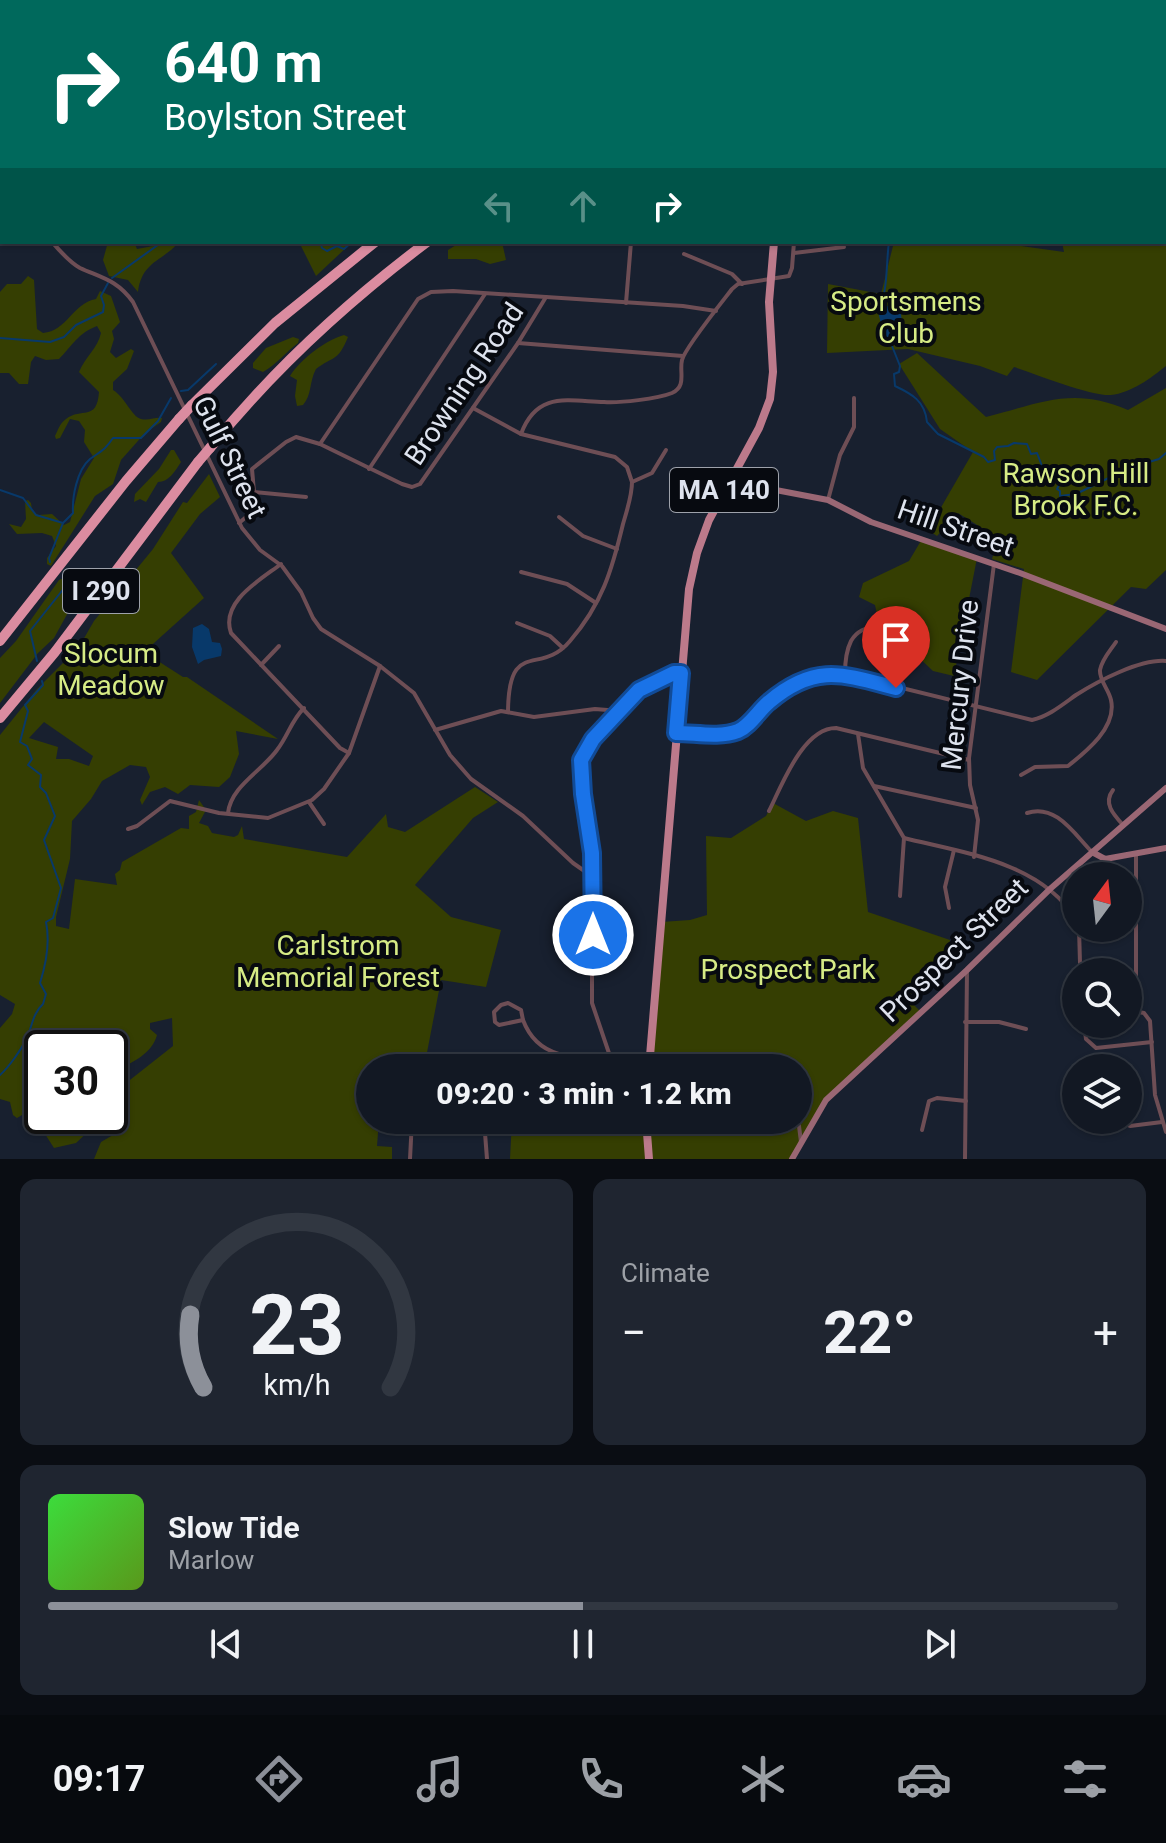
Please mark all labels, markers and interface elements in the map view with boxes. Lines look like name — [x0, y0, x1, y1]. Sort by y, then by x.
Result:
text: 640 m — [164, 30, 323, 96]
icon: right — [32, 32, 136, 136]
text: Boylston Street — [164, 97, 407, 139]
icon: left — [477, 184, 521, 228]
icon: ahead — [561, 184, 605, 228]
icon: right — [645, 184, 689, 228]
park label: Sportsmens Club — [830, 285, 982, 350]
street label: Browning Road — [398, 297, 530, 471]
street label: Gulf Street — [186, 391, 274, 523]
park label: Rawson Hill Brook F.C. — [1003, 457, 1149, 522]
road number: MA 140 — [670, 468, 778, 512]
street label: Hill Street — [893, 493, 1019, 563]
road number: I 290 — [63, 569, 139, 613]
street label: Mercury Drive — [935, 598, 985, 772]
pin — [862, 606, 930, 688]
icon: arrive — [874, 618, 918, 662]
park label: Slocum Meadow — [57, 637, 165, 702]
north arrow — [1062, 862, 1142, 942]
map controls — [1062, 862, 1142, 1134]
street label: Prospect Street — [873, 871, 1035, 1029]
position arrow — [551, 893, 635, 977]
park label: Carlstrom Memorial Forest — [236, 929, 440, 994]
park label: Prospect Park — [700, 953, 876, 986]
button: search — [1062, 958, 1142, 1038]
speed limit sign: 30 — [24, 1030, 128, 1134]
button: layers — [1062, 1054, 1142, 1134]
text: 09:20 · 3 min · 1.2 km — [436, 1076, 732, 1111]
text: Climate — [621, 1258, 710, 1288]
text: 23 — [249, 1277, 344, 1374]
text: 22° — [823, 1297, 916, 1368]
text: − — [621, 1307, 646, 1359]
text: + — [1093, 1307, 1118, 1359]
text: km/h — [263, 1368, 330, 1402]
text: Slow Tide — [168, 1510, 300, 1545]
text: Marlow — [168, 1545, 254, 1575]
icon: previous — [204, 1622, 248, 1666]
icon: pause — [561, 1622, 605, 1666]
icon: next — [918, 1622, 962, 1666]
icon: directions — [251, 1751, 307, 1807]
icon: music — [412, 1751, 468, 1807]
icon: phone — [573, 1751, 629, 1807]
icon: climate — [735, 1751, 791, 1807]
icon: car — [896, 1751, 952, 1807]
icon: filters — [1057, 1751, 1113, 1807]
text: 09:17 — [53, 1758, 145, 1800]

